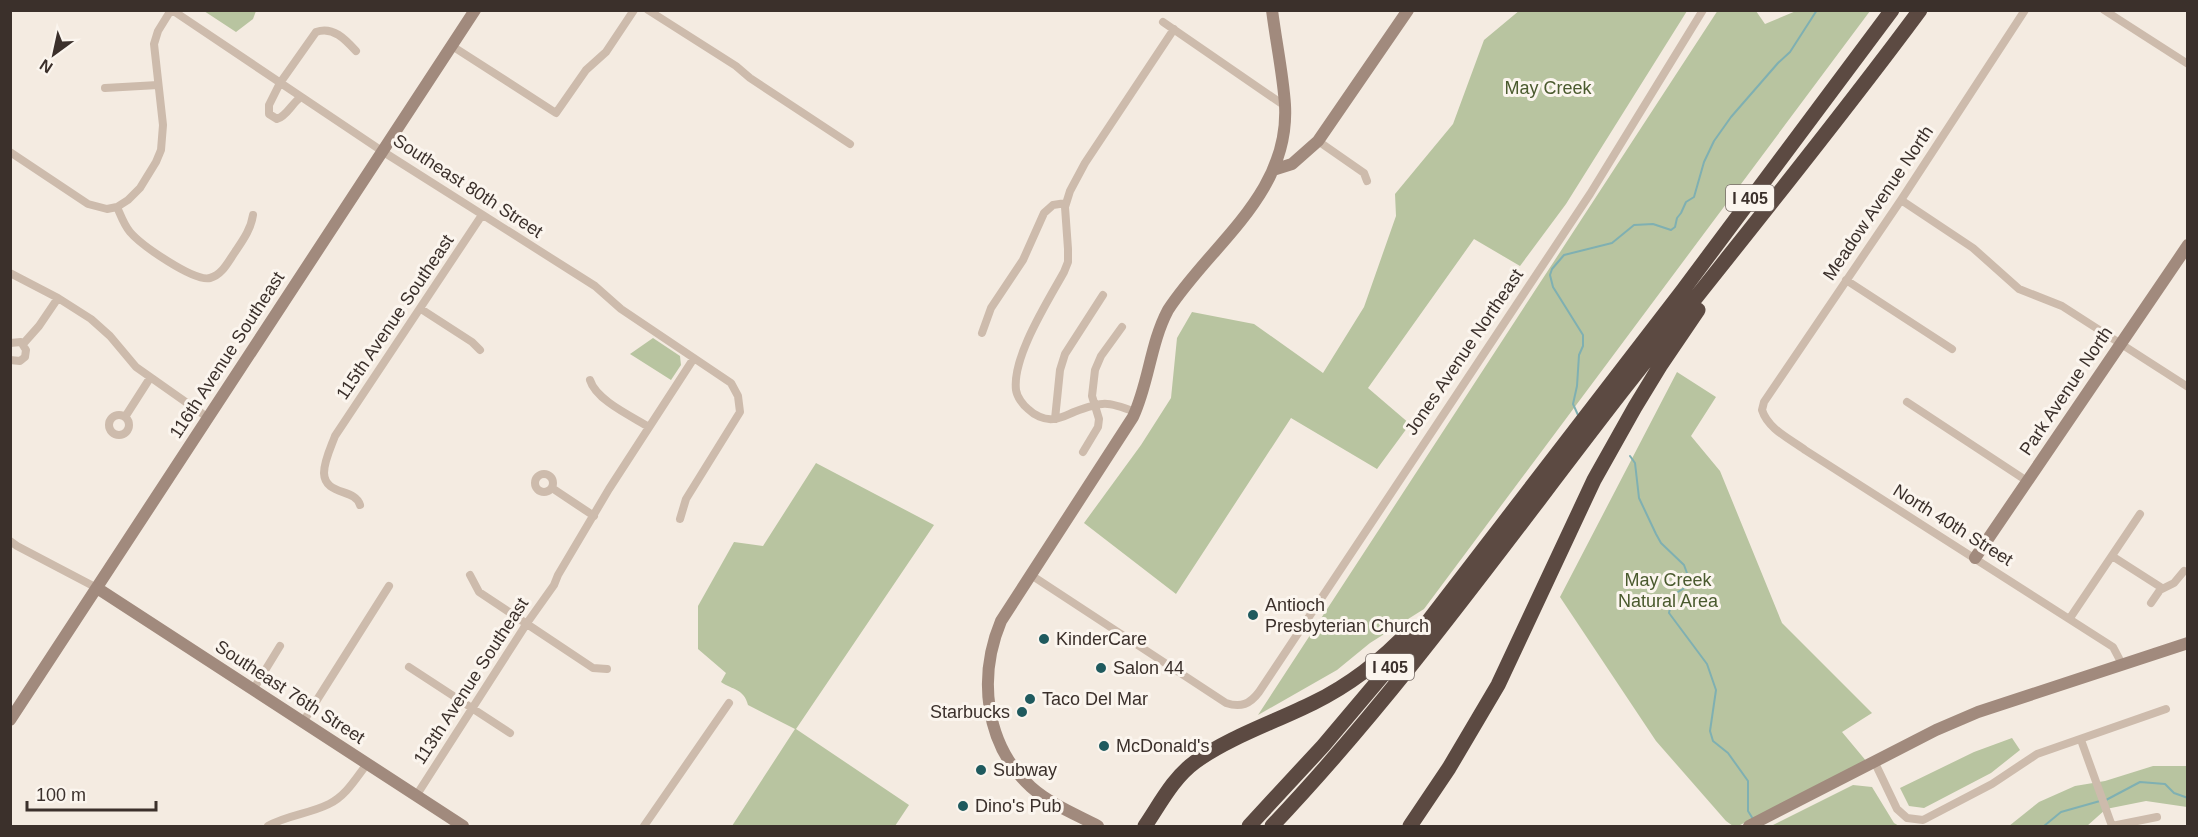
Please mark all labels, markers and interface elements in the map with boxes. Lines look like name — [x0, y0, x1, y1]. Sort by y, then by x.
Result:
north arrow — [24, 24, 84, 84]
text: N — [37, 56, 56, 76]
park label: May Creek — [1504, 78, 1593, 98]
street label: Meadow Avenue North — [1819, 122, 1937, 284]
street label: Southeast 80th Street — [390, 130, 546, 242]
road number: I 405 — [1726, 185, 1774, 211]
street label: 115th Avenue Southeast — [332, 231, 458, 403]
street label: Jones Avenue Northeast — [1401, 265, 1527, 439]
street label: 116th Avenue Southeast — [166, 268, 288, 442]
street label: Park Avenue North — [2016, 323, 2116, 459]
street label: North 40th Street — [1890, 480, 2016, 570]
park label: May Creek Natural Area — [1618, 570, 1719, 611]
street label: 113th Avenue Southeast — [410, 594, 532, 768]
place label: Antioch Presbyterian Church — [1265, 595, 1429, 636]
marker: Antioch Presbyterian Church — [1246, 608, 1260, 622]
place label: KinderCare — [1056, 629, 1147, 649]
marker: KinderCare — [1037, 632, 1051, 646]
street label: Southeast 76th Street — [212, 636, 368, 748]
road number: I 405 — [1366, 654, 1414, 680]
place label: Salon 44 — [1113, 658, 1184, 678]
marker: Salon 44 — [1094, 661, 1108, 675]
place label: Taco Del Mar — [1042, 689, 1148, 709]
marker: Taco Del Mar — [1023, 692, 1037, 706]
place label: Starbucks — [930, 702, 1010, 722]
marker: Starbucks — [1015, 705, 1029, 719]
place label: McDonald's — [1116, 736, 1209, 756]
marker: McDonald's — [1097, 739, 1111, 753]
place label: Subway — [993, 760, 1057, 780]
marker: Subway — [974, 763, 988, 777]
scale bar — [27, 774, 156, 812]
text: 100 m — [36, 785, 86, 805]
place label: Dino's Pub — [975, 796, 1061, 816]
marker: Dino's Pub — [956, 799, 970, 813]

